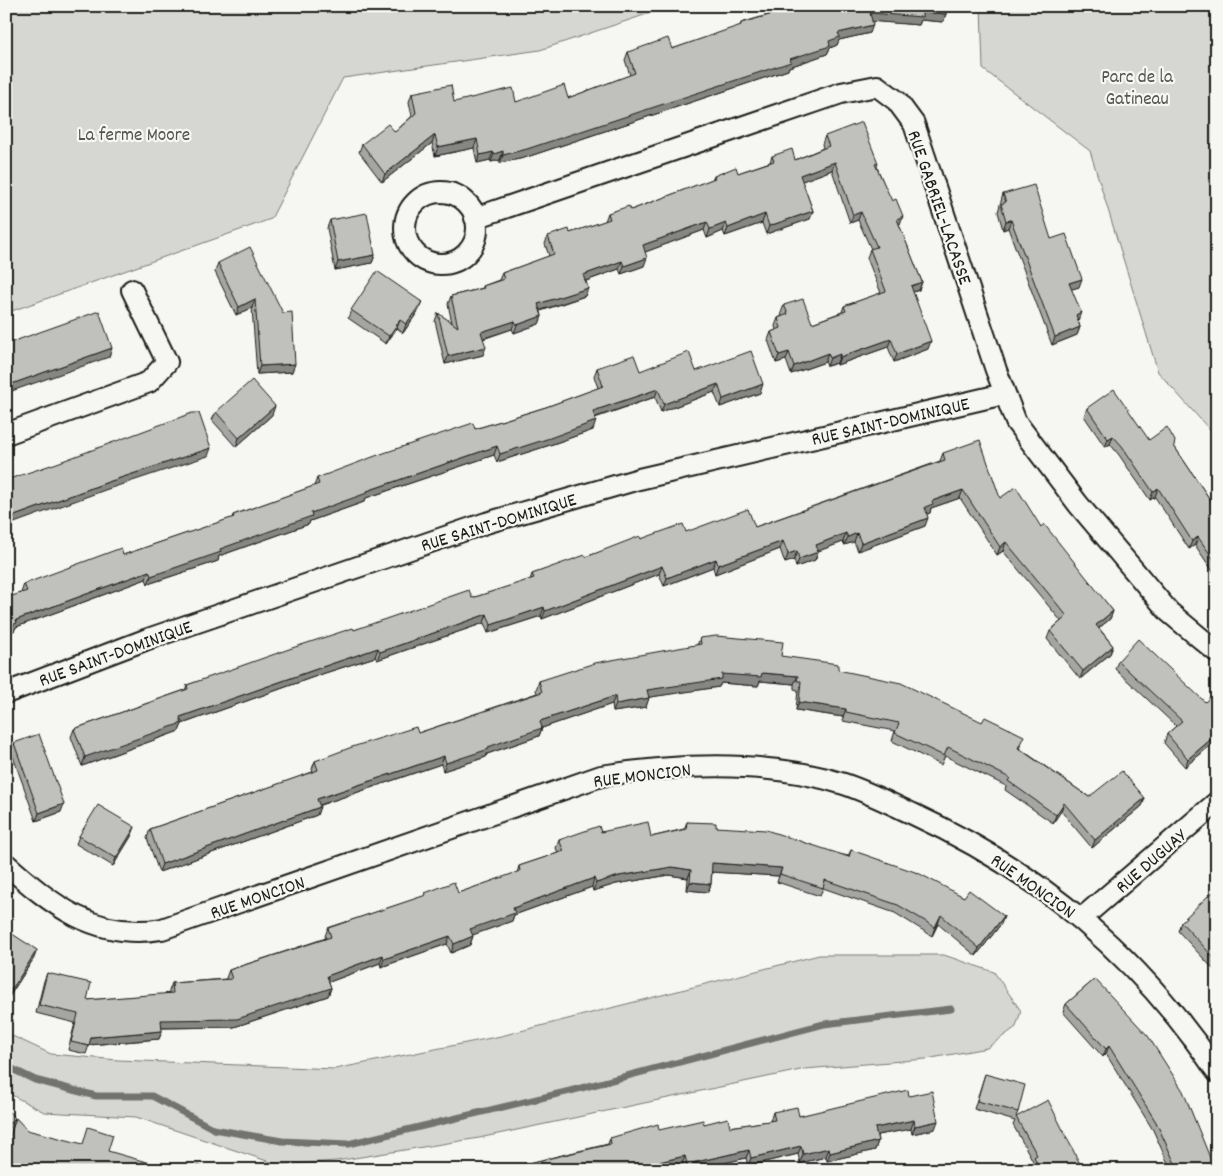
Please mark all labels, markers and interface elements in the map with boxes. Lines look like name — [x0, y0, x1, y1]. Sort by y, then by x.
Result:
park label: Parc de la Gatineau — [1101, 65, 1174, 114]
park label: La ferme Moore — [78, 123, 190, 150]
street label: RUE GABRIEL-LACASSE — [899, 127, 977, 289]
street label: RUE SAINT-DOMINIQUE — [809, 392, 973, 455]
street label: RUE SAINT-DOMINIQUE — [418, 488, 580, 561]
street label: RUE SAINT-DOMINIQUE — [36, 615, 197, 696]
street label: RUE MONCION — [592, 758, 693, 797]
street label: RUE DUGUAY — [1111, 823, 1195, 901]
street label: RUE MONCION — [984, 849, 1080, 927]
street label: RUE MONCION — [207, 871, 309, 928]

